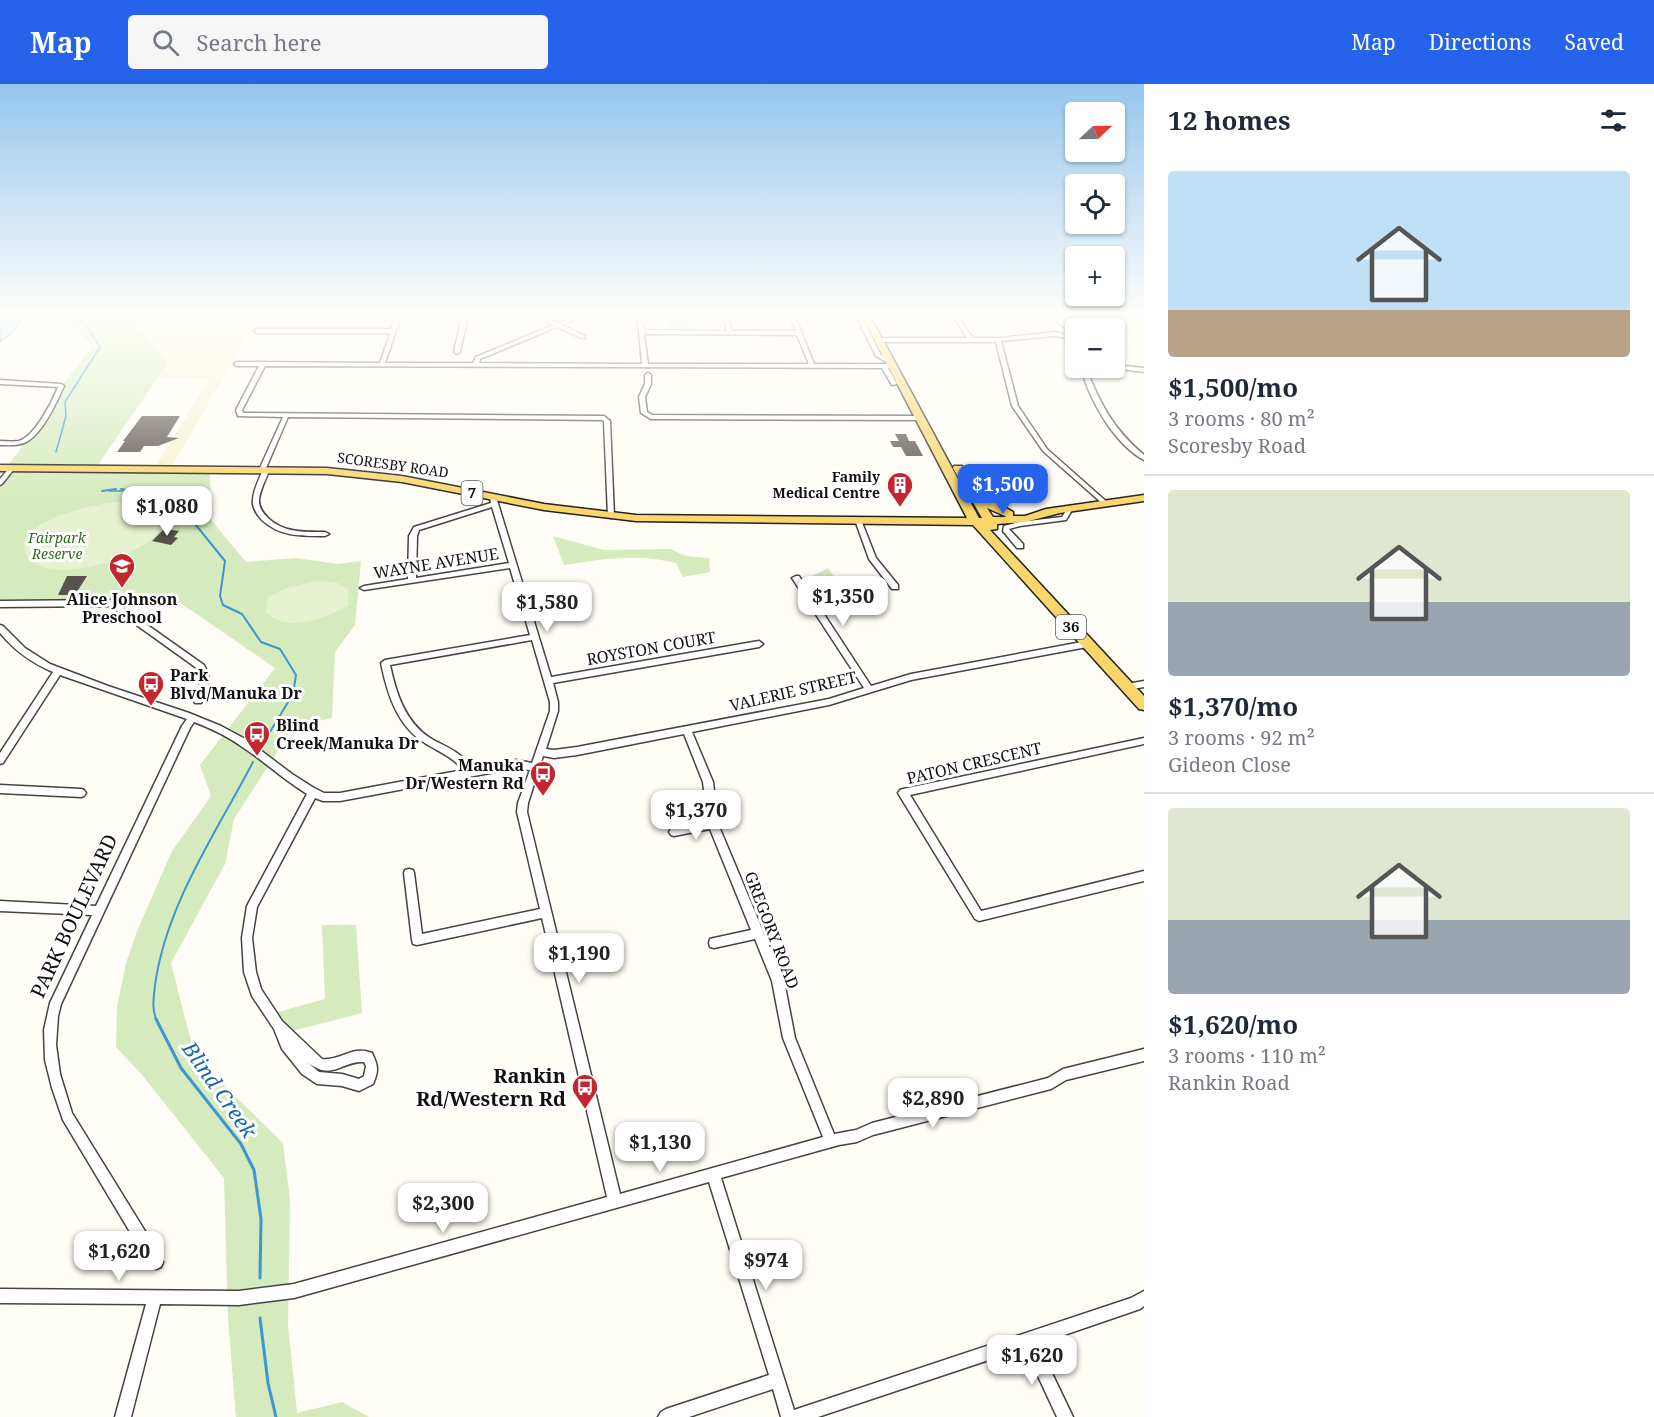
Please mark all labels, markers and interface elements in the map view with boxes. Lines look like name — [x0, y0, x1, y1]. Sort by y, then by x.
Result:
search box — [128, 15, 548, 69]
text: Map — [30, 23, 92, 61]
icon: search — [149, 26, 182, 59]
text: Search here — [197, 27, 321, 57]
text: Map — [1351, 28, 1396, 56]
text: Directions — [1429, 28, 1531, 56]
text: Saved — [1564, 28, 1624, 56]
north arrow — [1065, 102, 1125, 162]
map controls — [1065, 102, 1125, 378]
text: 12 homes — [1168, 102, 1290, 138]
icon: filters — [1597, 104, 1630, 137]
button: locate — [1065, 174, 1125, 234]
icon: home — [1345, 210, 1453, 318]
button: + — [1065, 246, 1125, 306]
button: − — [1065, 318, 1125, 378]
text: $1,500/mo — [1168, 369, 1298, 405]
text: 3 rooms · 80 m² — [1168, 405, 1315, 432]
text: Scoresby Road — [1168, 432, 1306, 459]
street label: SCORESBY ROAD — [336, 447, 450, 482]
pin: $1,500 — [954, 464, 1052, 515]
place label: Family Medical Centre — [773, 467, 881, 502]
building icon: Family Medical Centre — [885, 470, 915, 508]
text: $1,500 — [972, 470, 1034, 497]
road number: 7 — [462, 481, 482, 505]
pin: $1,080 — [118, 486, 216, 537]
text: $1,080 — [136, 492, 198, 519]
park label: Fairpark Reserve — [27, 528, 87, 563]
icon: home — [1345, 529, 1453, 637]
street label: WAYNE AVENUE — [372, 542, 500, 584]
school or university icon: Alice Johnson Preschool — [107, 551, 137, 589]
pin: $1,350 — [794, 576, 892, 627]
pin: $1,580 — [498, 582, 596, 633]
text: $1,350 — [812, 582, 874, 609]
place label: Alice Johnson Preschool — [67, 588, 178, 628]
text: $1,580 — [516, 588, 578, 615]
road number: 36 — [1056, 615, 1086, 639]
street label: ROYSTON COURT — [585, 626, 717, 670]
place label: Park Blvd/Manuka Dr — [170, 664, 302, 704]
street label: VALERIE STREET — [727, 666, 859, 716]
bus stop icon: Park Blvd/Manuka Dr — [136, 669, 166, 707]
text: $1,370/mo — [1168, 688, 1298, 724]
place label: Blind Creek/Manuka Dr — [276, 714, 420, 754]
bus stop icon: Blind Creek/Manuka Dr — [242, 719, 272, 757]
text: 3 rooms · 92 m² — [1168, 724, 1315, 751]
street label: PATON CRESCENT — [904, 737, 1044, 789]
text: Gideon Close — [1168, 751, 1291, 778]
place label: Manuka Dr/Western Rd — [405, 754, 525, 794]
bus stop icon: Manuka Dr/Western Rd — [528, 759, 558, 797]
pin: $1,370 — [647, 790, 745, 841]
text: $1,370 — [665, 796, 727, 823]
street label: PARK BOULEVARD — [24, 829, 123, 1002]
icon: home — [1345, 847, 1453, 955]
street label: GREGORY ROAD — [740, 868, 804, 992]
pin: $1,190 — [530, 933, 628, 984]
text: $1,190 — [548, 939, 610, 966]
text: $1,620/mo — [1168, 1006, 1298, 1042]
water label: Blind Creek — [176, 1035, 264, 1144]
text: 3 rooms · 110 m² — [1168, 1042, 1326, 1069]
place label: Rankin Rd/Western Rd — [416, 1062, 566, 1112]
text: Rankin Road — [1168, 1069, 1290, 1096]
bus stop icon: Rankin Rd/Western Rd — [570, 1072, 600, 1110]
pin: $2,890 — [884, 1078, 982, 1129]
text: $2,890 — [902, 1084, 964, 1111]
pin: $1,130 — [611, 1122, 709, 1173]
text: $1,130 — [629, 1128, 691, 1155]
pin: $2,300 — [394, 1183, 492, 1234]
text: $2,300 — [412, 1189, 474, 1216]
pin: $1,620 — [70, 1231, 168, 1282]
text: $1,620 — [88, 1237, 150, 1264]
pin: $974 — [730, 1240, 802, 1291]
text: $974 — [743, 1246, 789, 1273]
pin: $1,620 — [983, 1335, 1081, 1386]
text: $1,620 — [1001, 1341, 1063, 1368]

